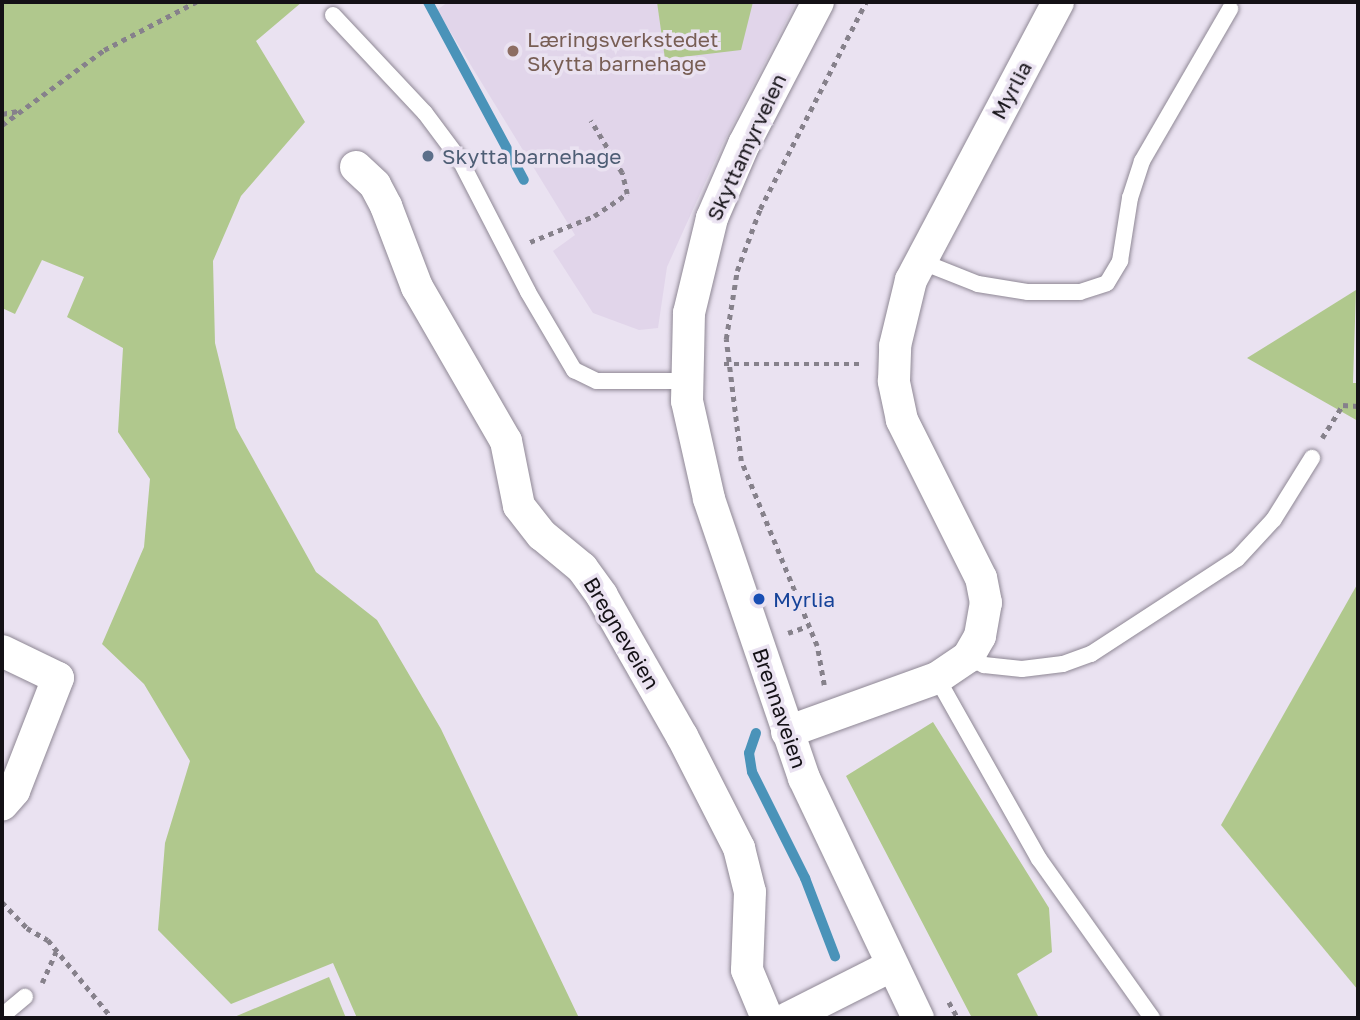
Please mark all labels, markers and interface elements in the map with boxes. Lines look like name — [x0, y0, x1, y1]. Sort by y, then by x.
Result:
place label: Læringsverkstedet Skytta barnehage — [527, 26, 718, 76]
marker: Læringsverkstedet Skytta barnehage — [505, 43, 521, 59]
street label: Myrlia — [985, 57, 1037, 123]
street label: Skyttamyrveien — [701, 69, 791, 225]
place label: Skytta barnehage — [442, 143, 622, 169]
marker: Skytta barnehage — [420, 148, 436, 164]
street label: Bregneveien — [579, 572, 665, 694]
place label: Myrlia — [773, 586, 835, 612]
marker: Myrlia — [751, 591, 767, 607]
street label: Brennaveien — [748, 644, 812, 772]

